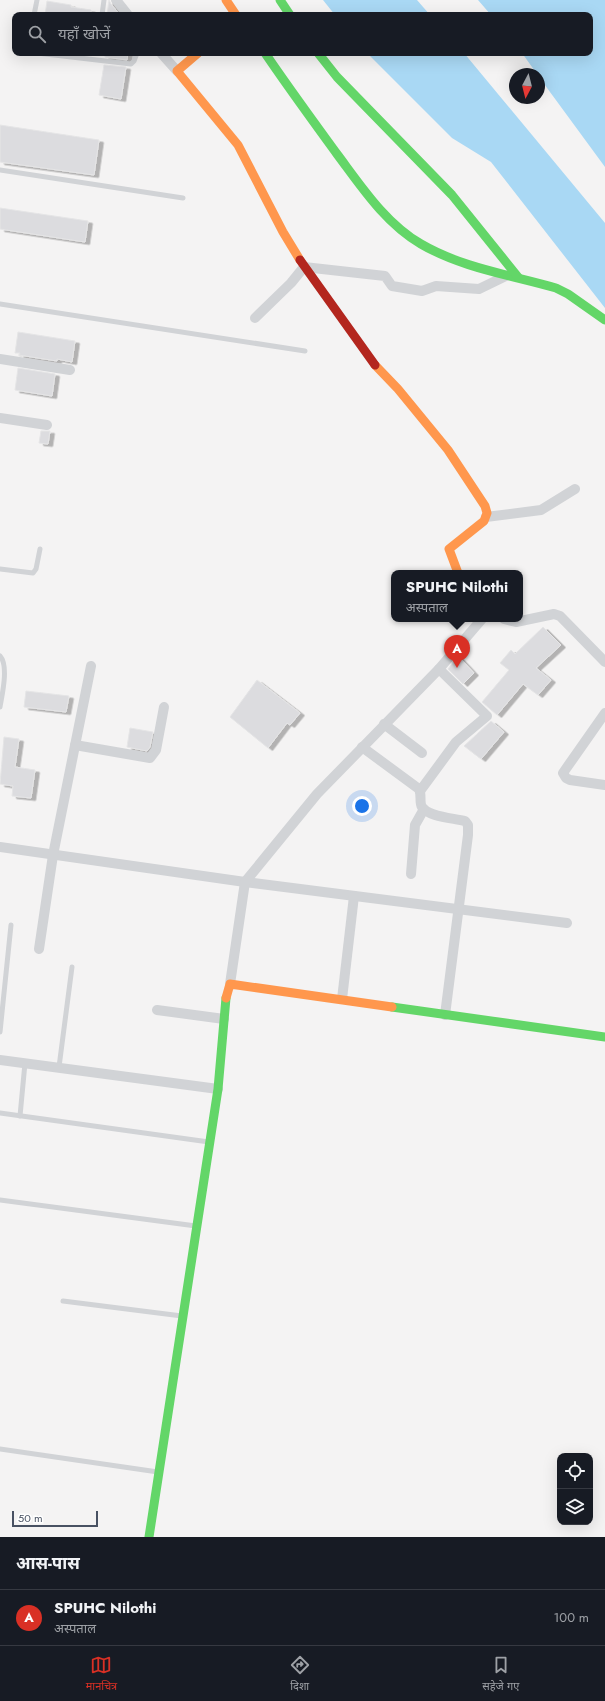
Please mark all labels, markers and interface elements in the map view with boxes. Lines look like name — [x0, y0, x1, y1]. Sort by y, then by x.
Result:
search box — [12, 12, 593, 56]
icon: search — [26, 23, 48, 45]
text: यहाँ खोजें — [58, 23, 110, 45]
north arrow — [509, 68, 545, 104]
popup — [391, 570, 523, 622]
text: SPUHC Nilothi — [406, 576, 508, 598]
text: अस्पताल — [406, 598, 448, 617]
pin: A — [444, 635, 470, 668]
your location — [352, 796, 372, 816]
map controls — [557, 1453, 593, 1525]
button: locate — [557, 1453, 593, 1489]
button: layers — [557, 1489, 593, 1525]
scale bar — [12, 1509, 98, 1528]
text: 50 m — [18, 1510, 43, 1526]
text: आस-पास — [16, 1551, 80, 1575]
text: SPUHC Nilothi — [54, 1597, 156, 1619]
text: A — [24, 1608, 34, 1627]
text: 100 m — [554, 1608, 589, 1627]
text: अस्पताल — [54, 1619, 96, 1638]
tab: मानचित्र — [86, 1654, 117, 1694]
tab: दिशा — [289, 1654, 311, 1694]
tab: सहेजे गए — [482, 1654, 519, 1694]

